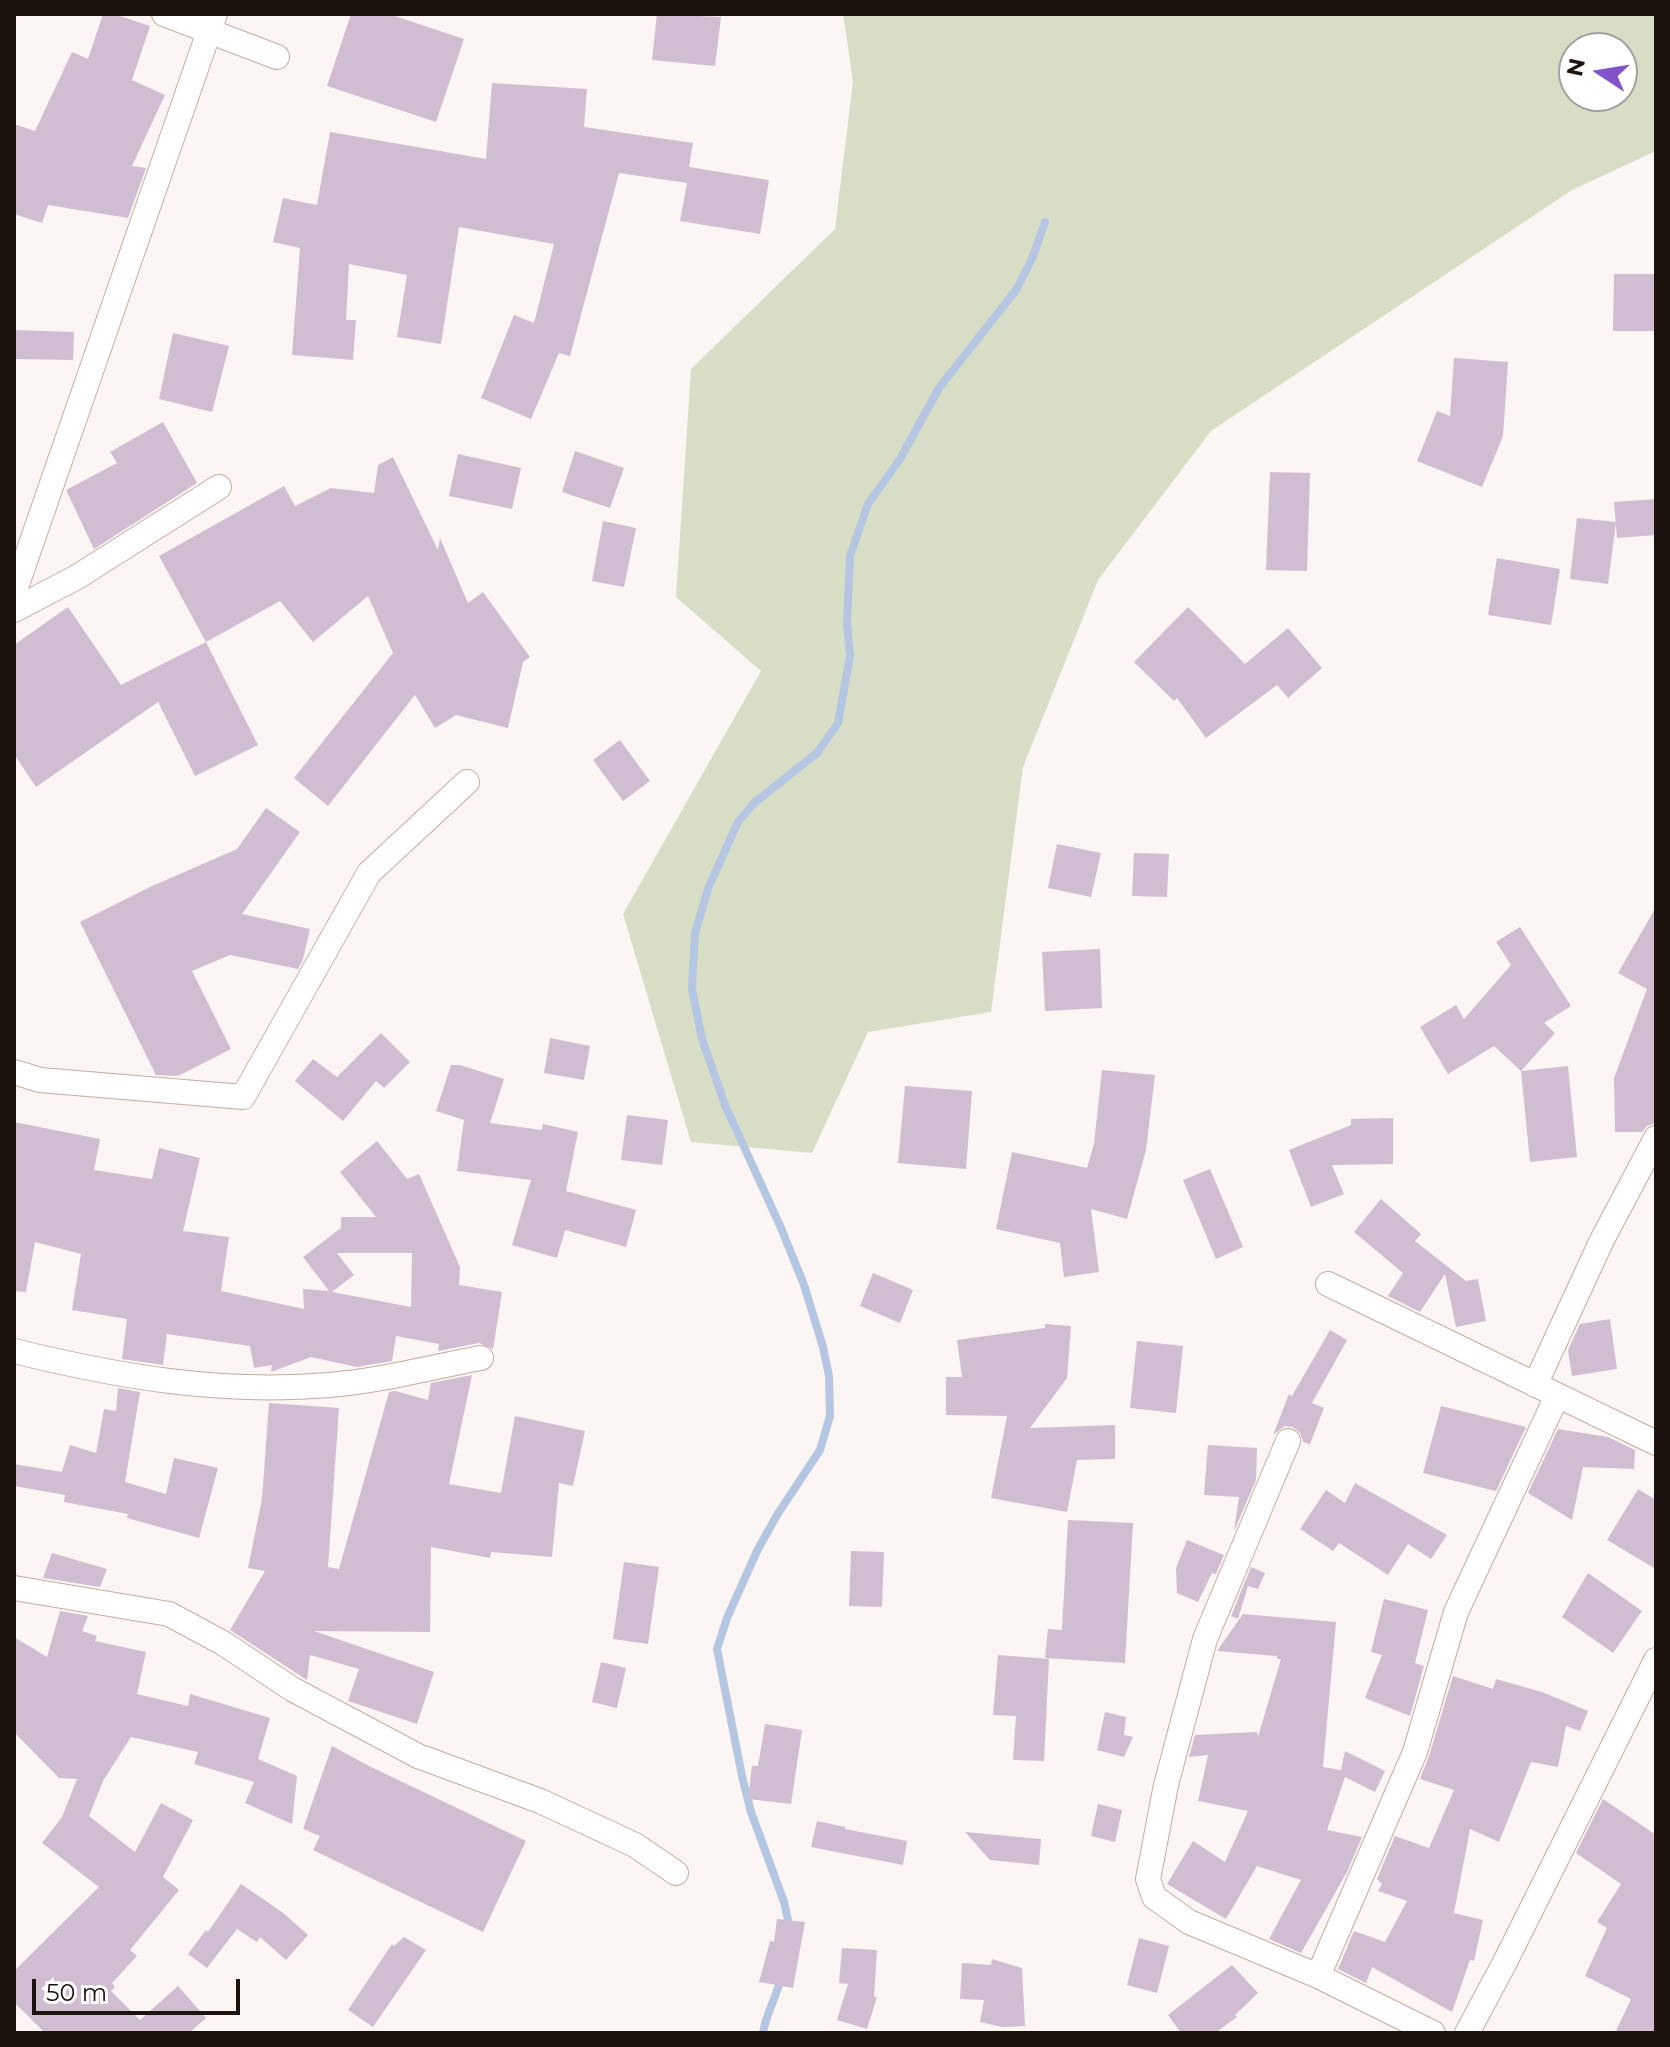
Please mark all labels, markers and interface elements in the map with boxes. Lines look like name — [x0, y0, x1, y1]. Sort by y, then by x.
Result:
north arrow — [1558, 32, 1638, 112]
text: N — [1561, 56, 1591, 79]
scale bar — [36, 1963, 244, 2013]
text: 50 m — [46, 1978, 107, 2007]

